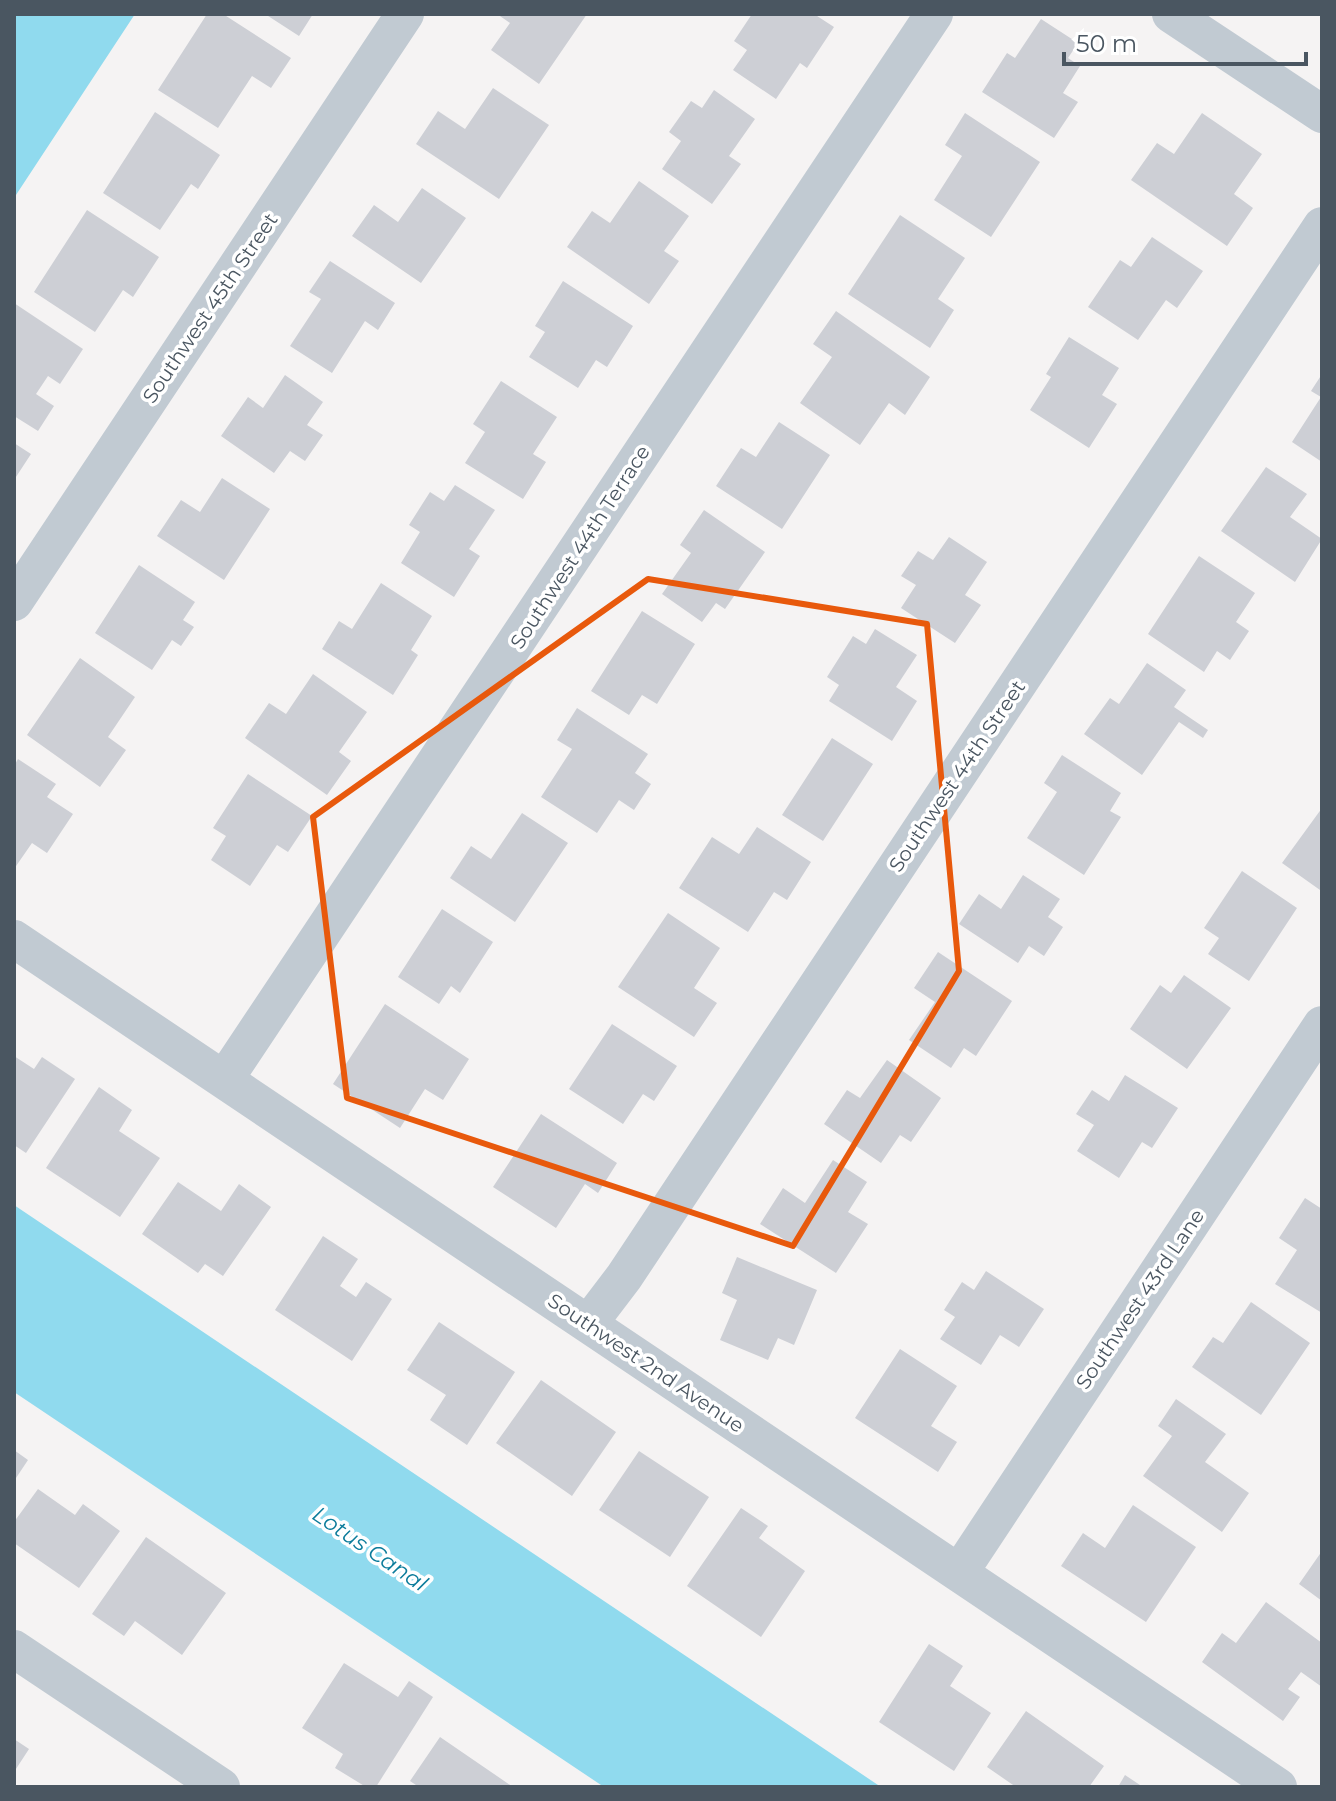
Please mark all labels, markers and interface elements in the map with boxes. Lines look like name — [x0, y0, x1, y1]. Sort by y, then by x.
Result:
scale bar — [1064, 16, 1306, 66]
text: 50 m — [1076, 29, 1137, 58]
street label: Southwest 45th Street — [137, 208, 283, 408]
street label: Southwest 44th Terrace — [505, 441, 655, 653]
street label: Southwest 44th Street — [884, 676, 1030, 876]
street label: Southwest 43rd Lane — [1071, 1204, 1209, 1394]
street label: Southwest 2nd Avenue — [543, 1288, 749, 1438]
water label: Lotus Canal — [307, 1501, 433, 1597]

